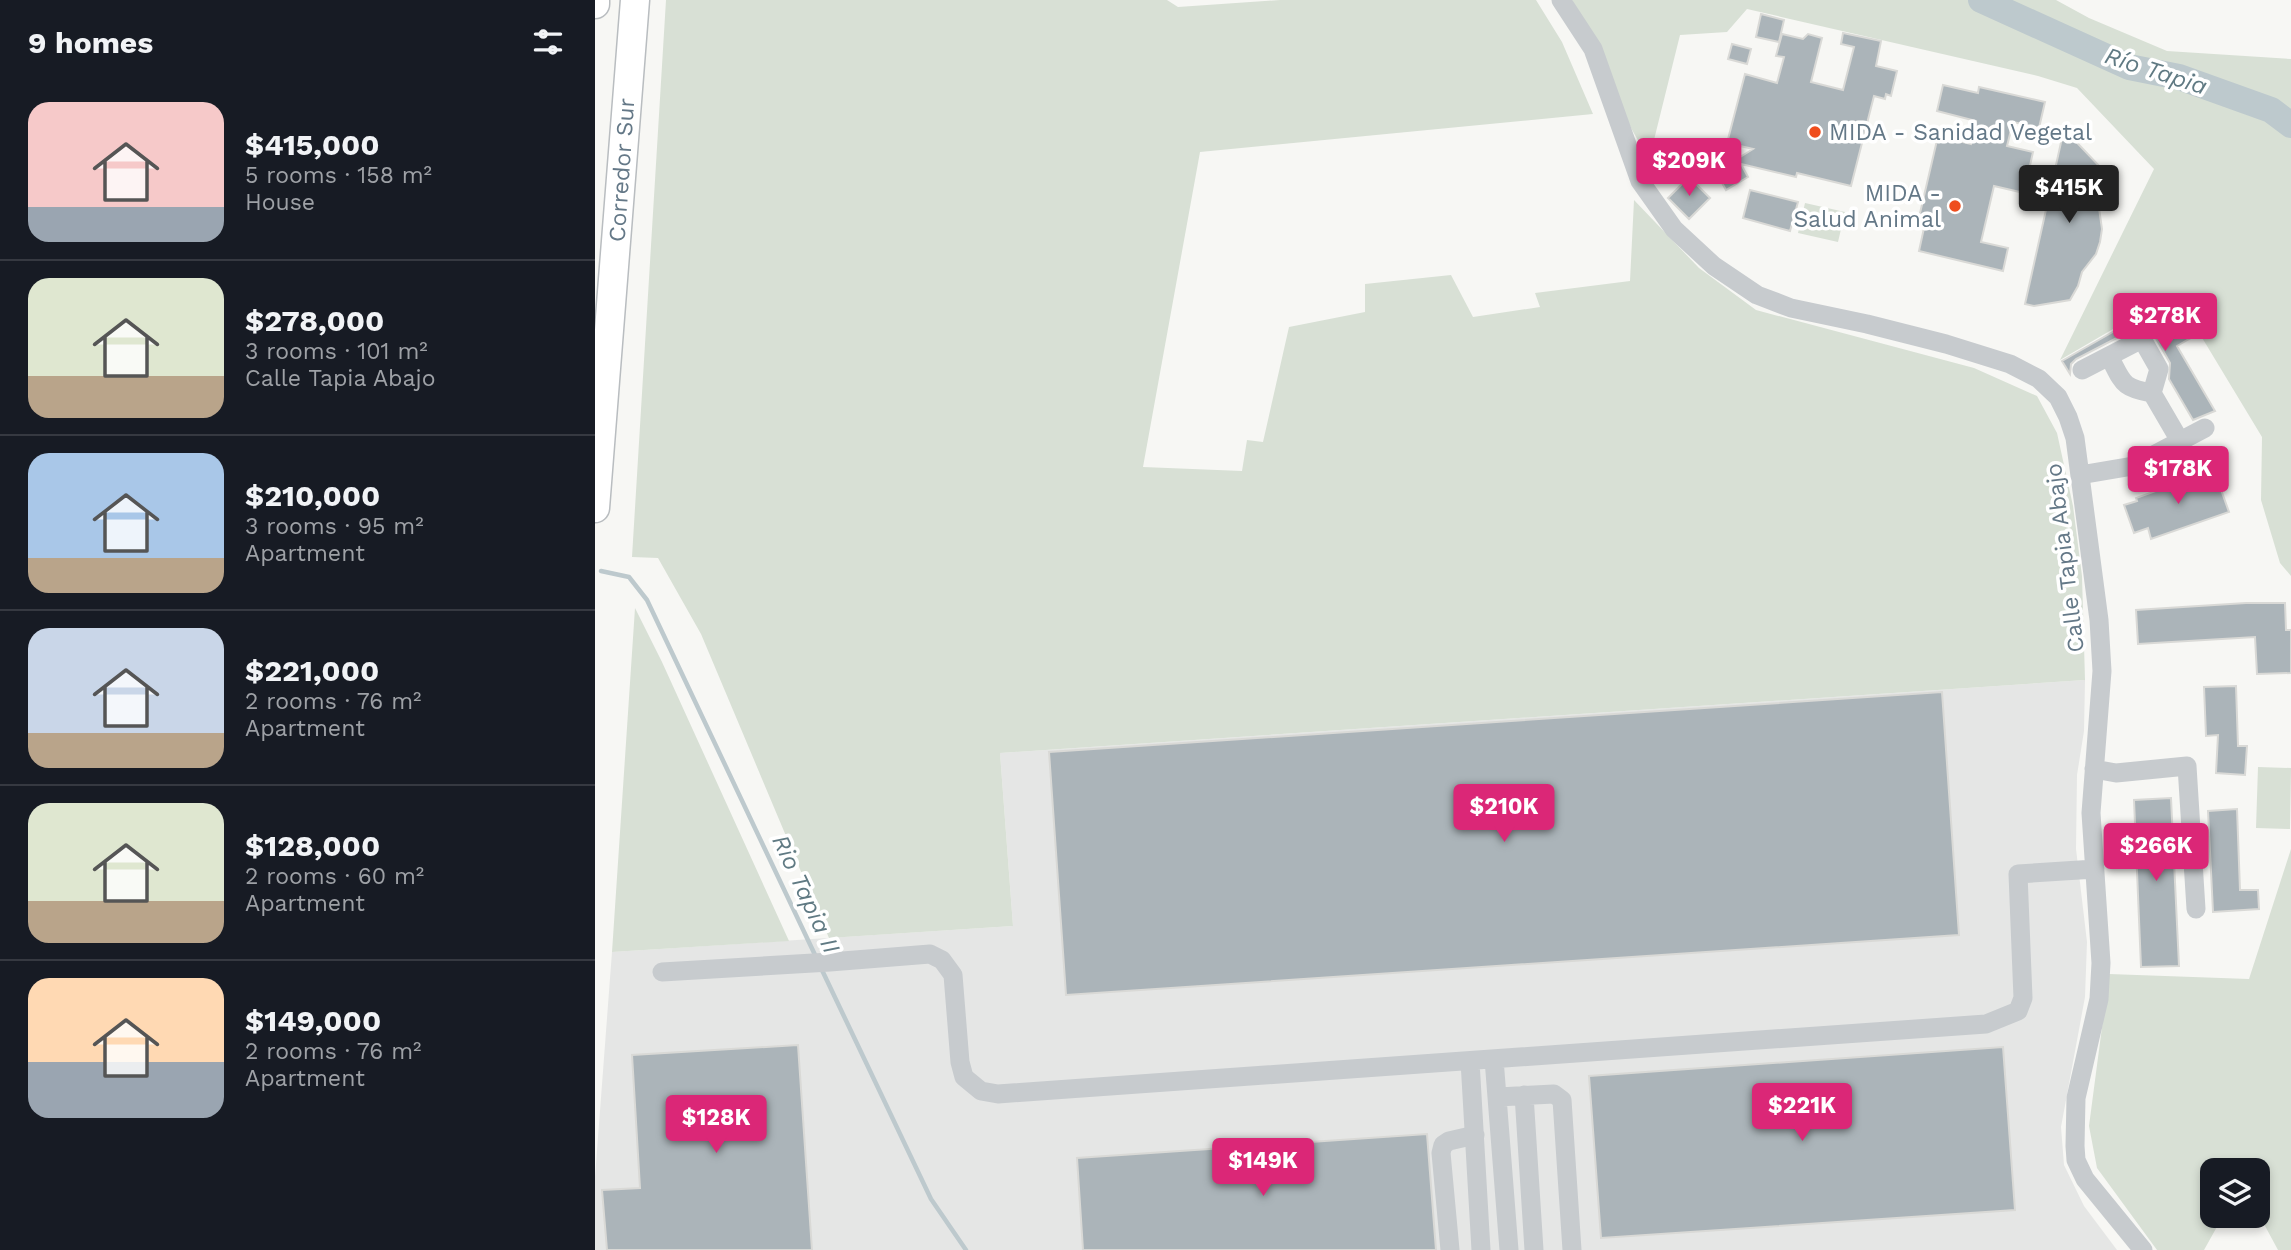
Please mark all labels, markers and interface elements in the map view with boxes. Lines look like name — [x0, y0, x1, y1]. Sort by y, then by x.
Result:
icon: filters — [529, 23, 567, 61]
text: 9 homes — [28, 25, 153, 60]
water label: Río Tapia — [2101, 41, 2211, 101]
street label: Corredor Sur — [603, 97, 641, 243]
place label: MIDA - Sanidad Vegetal — [1829, 119, 2092, 146]
marker: MIDA - Sanidad Vegetal — [1807, 124, 1823, 140]
text: $415,000 — [245, 127, 380, 162]
icon: home — [84, 130, 168, 214]
pin: $209K — [1640, 138, 1738, 198]
text: $209K — [1652, 147, 1726, 174]
text: 5 rooms · 158 m² — [245, 162, 432, 189]
pin: $415K — [2020, 166, 2118, 225]
text: $415K — [2035, 174, 2103, 201]
place label: MIDA - Salud Animal — [1793, 180, 1941, 233]
text: House — [245, 189, 315, 216]
marker: MIDA - Salud Animal — [1947, 198, 1963, 214]
pin: $278K — [2116, 294, 2214, 353]
text: $278K — [2129, 302, 2201, 329]
text: $278,000 — [245, 303, 384, 338]
icon: home — [84, 306, 168, 390]
text: 3 rooms · 101 m² — [245, 338, 428, 365]
text: Calle Tapia Abajo — [245, 365, 435, 392]
pin: $178K — [2129, 447, 2227, 506]
text: $178K — [2144, 455, 2212, 482]
street label: Calle Tapia Abajo — [2040, 462, 2090, 654]
text: $210,000 — [245, 478, 380, 513]
icon: home — [84, 481, 168, 565]
text: 3 rooms · 95 m² — [245, 513, 424, 540]
text: Apartment — [245, 540, 365, 567]
text: $221,000 — [245, 653, 379, 688]
icon: home — [84, 656, 168, 740]
text: 2 rooms · 76 m² — [245, 688, 421, 715]
text: Apartment — [245, 715, 365, 742]
pin: $210K — [1455, 784, 1553, 844]
text: $210K — [1469, 793, 1539, 820]
pin: $266K — [2107, 824, 2205, 883]
text: $128,000 — [245, 828, 380, 863]
water label: Rio Tapia II — [766, 830, 846, 958]
icon: home — [84, 831, 168, 915]
text: $266K — [2120, 832, 2192, 859]
text: 2 rooms · 60 m² — [245, 863, 424, 890]
text: Apartment — [245, 890, 365, 917]
text: $149,000 — [245, 1003, 381, 1038]
icon: home — [84, 1006, 168, 1090]
text: 2 rooms · 76 m² — [245, 1038, 421, 1065]
text: Apartment — [245, 1065, 365, 1092]
pin: $221K — [1753, 1084, 1851, 1143]
text: $221K — [1768, 1092, 1836, 1119]
pin: $128K — [667, 1096, 765, 1155]
text: $128K — [682, 1104, 750, 1131]
pin: $149K — [1214, 1138, 1312, 1198]
text: $149K — [1228, 1147, 1298, 1174]
map controls — [2200, 1158, 2270, 1228]
button: layers — [2200, 1158, 2270, 1228]

